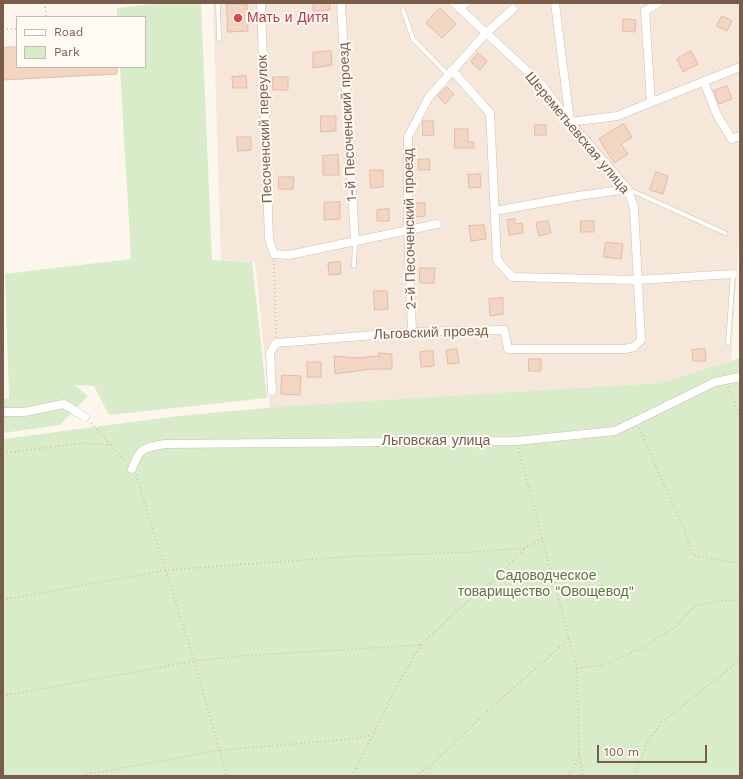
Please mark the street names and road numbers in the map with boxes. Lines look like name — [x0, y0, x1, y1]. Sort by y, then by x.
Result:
street label: 1-й Песоченский проезд — [335, 42, 361, 202]
street label: Песоченский переулок — [254, 54, 276, 204]
street label: Шереметьевская улица — [521, 69, 633, 197]
street label: 2-й Песоченский проезд — [400, 148, 420, 310]
street label: Льговский проезд — [373, 323, 489, 343]
street label: Льговская улица — [382, 433, 490, 449]

